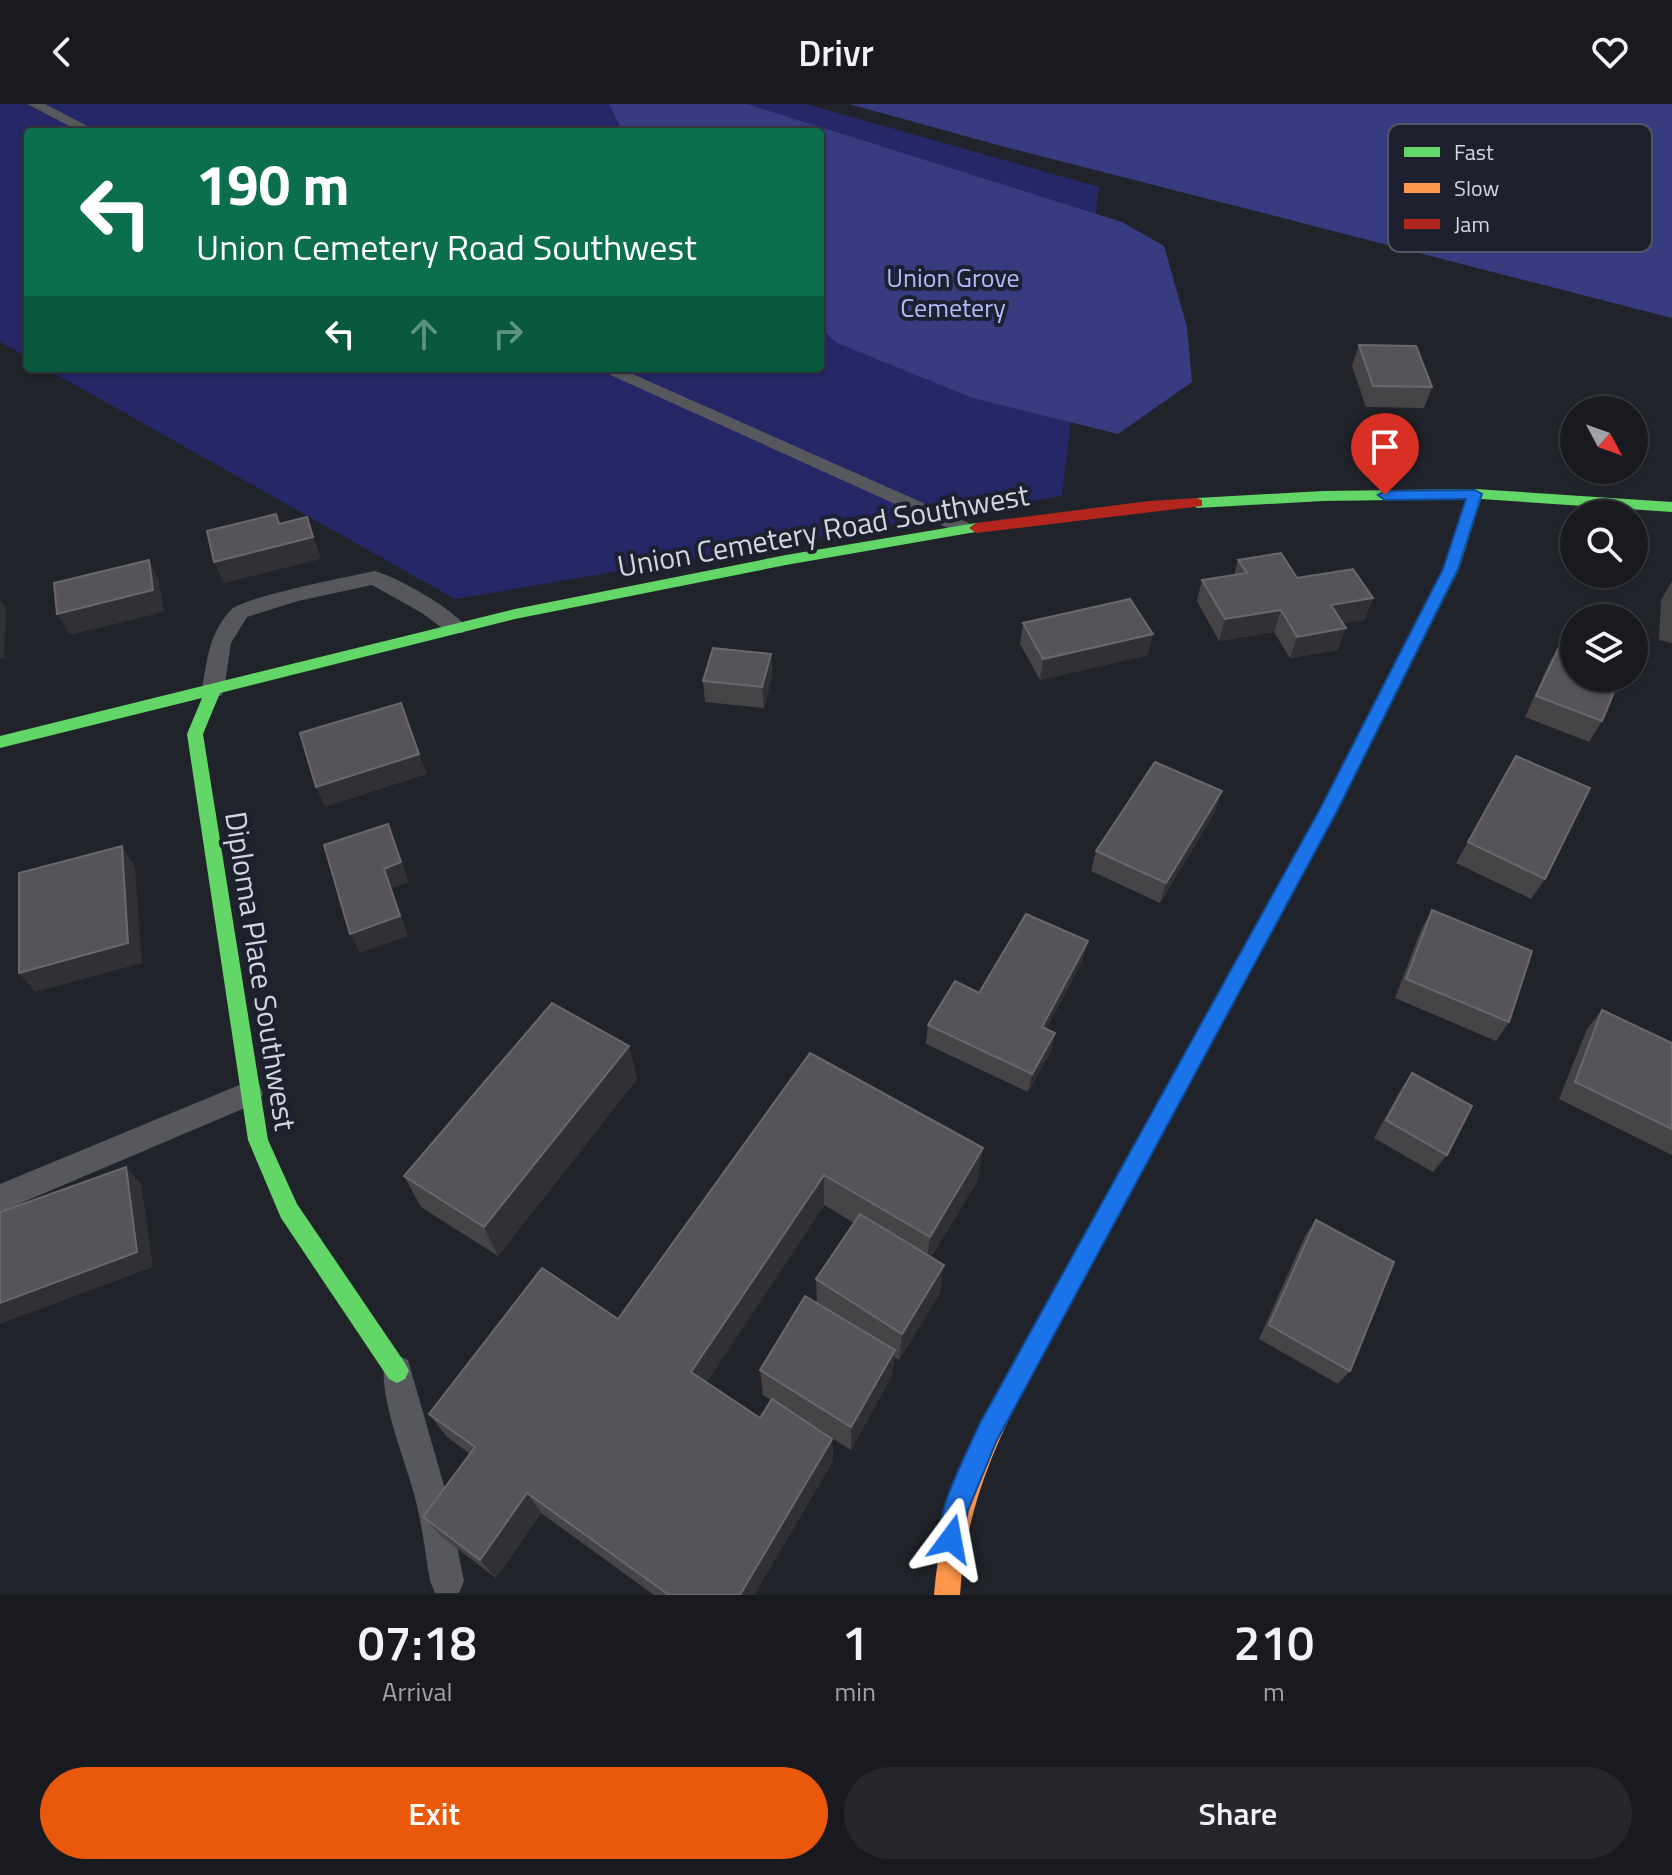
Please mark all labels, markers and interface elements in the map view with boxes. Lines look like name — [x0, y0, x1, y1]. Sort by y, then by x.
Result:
text: Drivr — [798, 25, 874, 80]
icon: back — [40, 30, 84, 74]
icon: heart — [1588, 30, 1632, 74]
legend — [1388, 124, 1652, 252]
text: Fast — [1454, 135, 1494, 169]
text: 190 m — [196, 142, 349, 227]
icon: left — [64, 160, 168, 264]
text: Slow — [1454, 171, 1500, 205]
text: Jam — [1454, 207, 1490, 241]
text: Union Cemetery Road Southwest — [196, 219, 697, 274]
park label: Union Grove Cemetery — [886, 258, 1020, 327]
icon: left — [318, 312, 362, 356]
icon: ahead — [402, 312, 446, 356]
icon: right — [486, 312, 530, 356]
north arrow — [1560, 396, 1648, 484]
map controls — [1560, 396, 1648, 692]
pin — [1351, 413, 1419, 495]
icon: arrive — [1363, 425, 1407, 469]
street label: Union Cemetery Road Southwest — [613, 471, 1033, 589]
button: search — [1560, 500, 1648, 588]
button: layers — [1560, 604, 1648, 692]
street label: Diploma Place Southwest — [213, 808, 309, 1134]
position arrow — [909, 1497, 993, 1581]
text: 07:18 — [358, 1606, 477, 1679]
text: 1 — [842, 1606, 869, 1679]
text: 210 — [1234, 1606, 1314, 1679]
text: Arrival — [382, 1672, 452, 1711]
text: min — [834, 1672, 876, 1711]
text: m — [1263, 1672, 1285, 1711]
button: Exit — [40, 1767, 828, 1859]
button: Share — [844, 1767, 1632, 1859]

